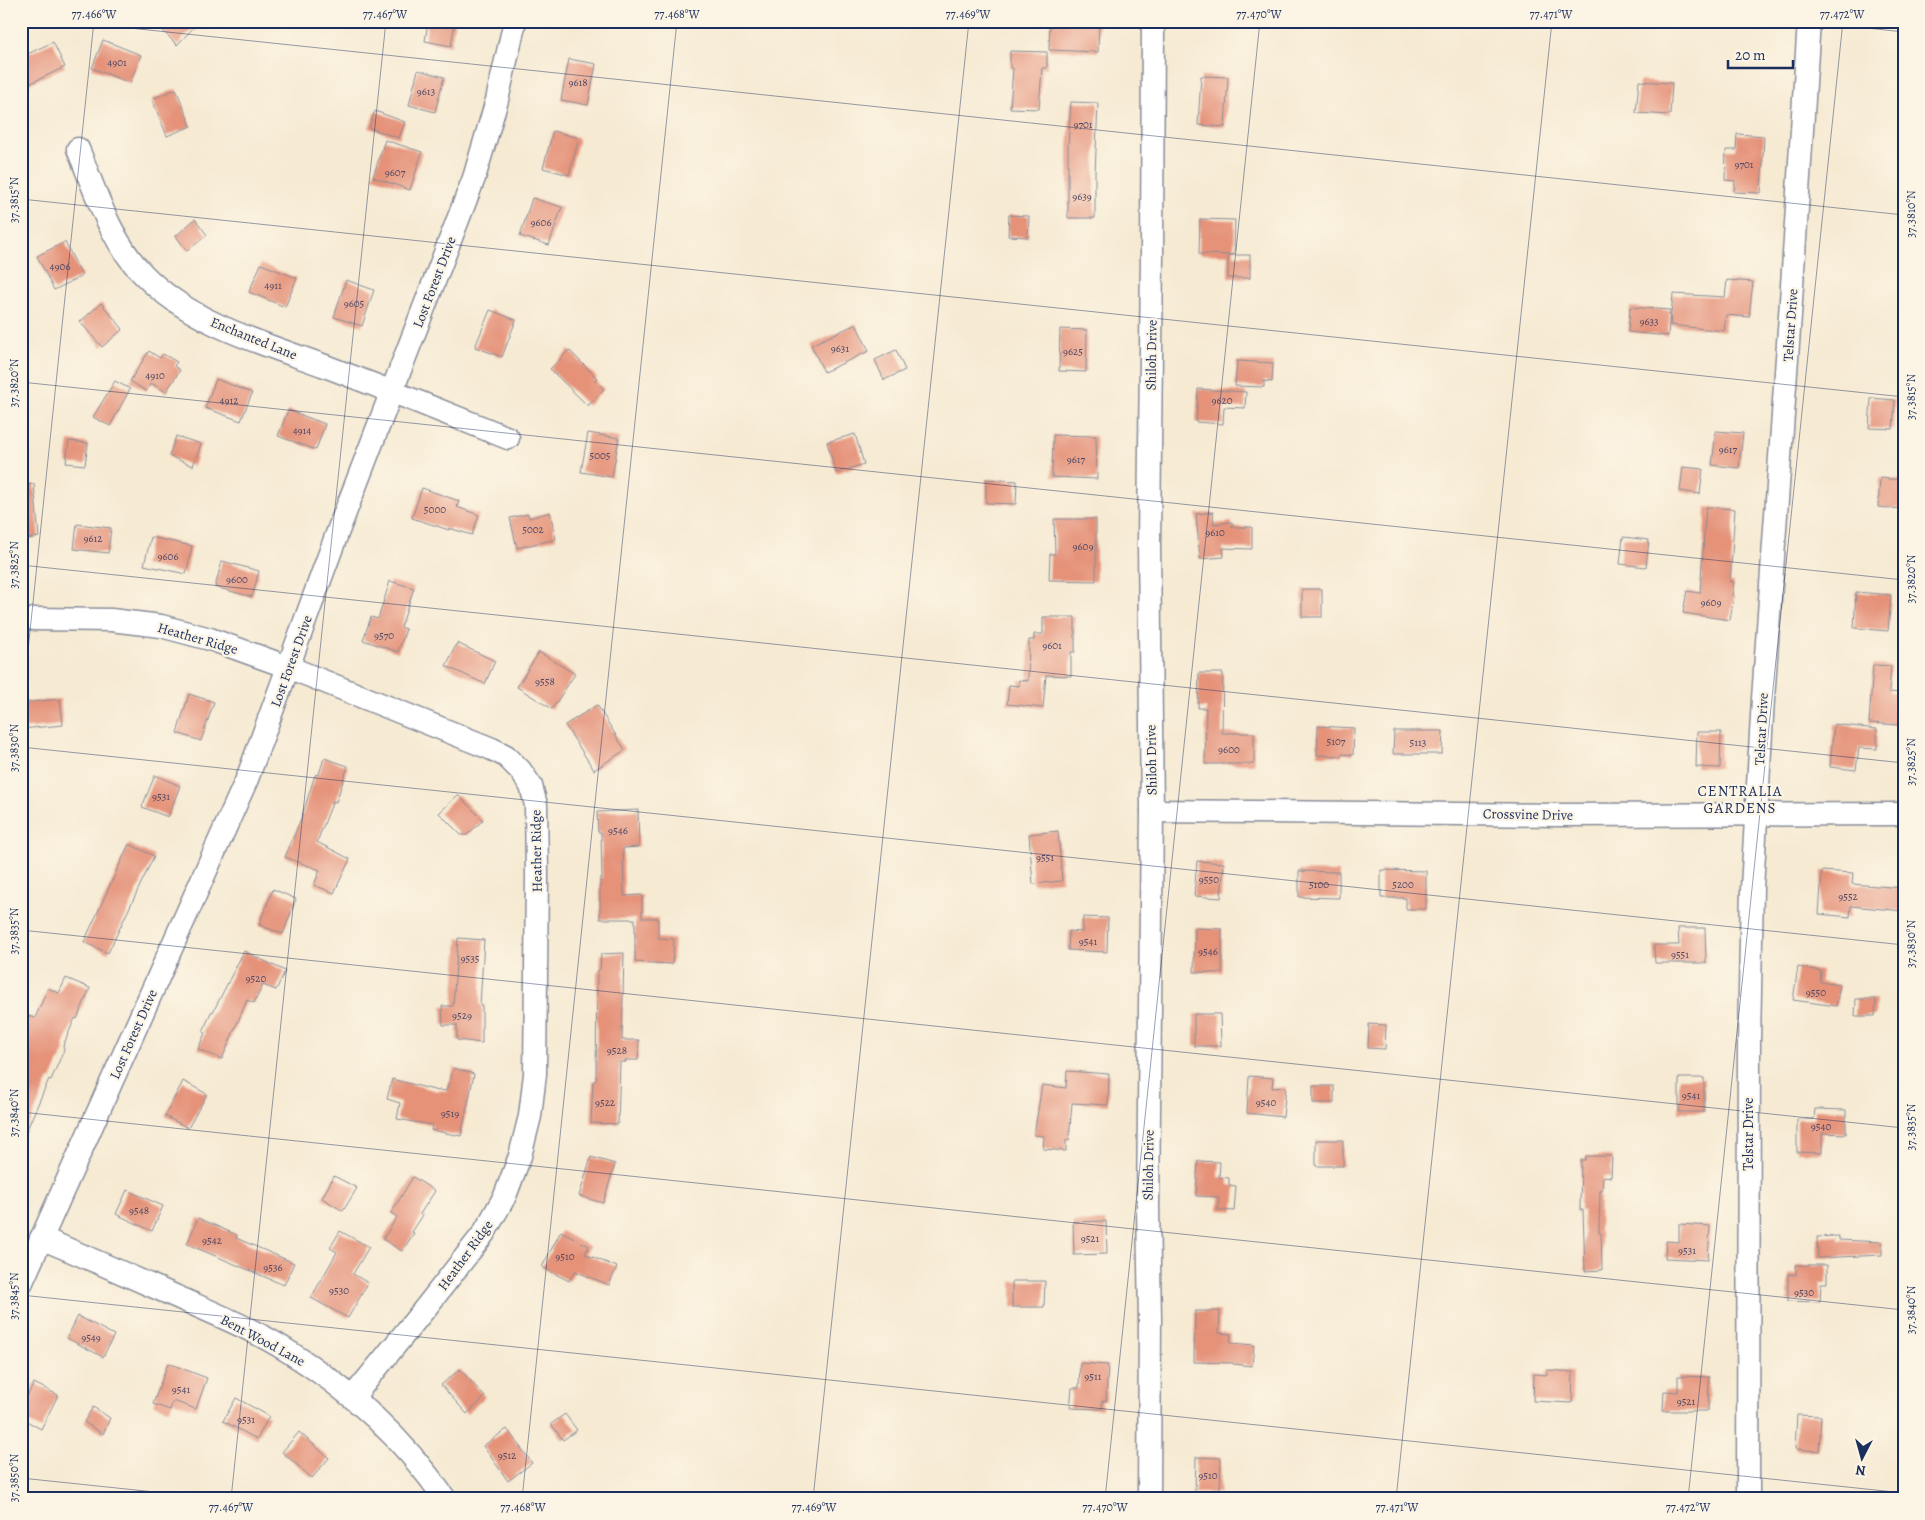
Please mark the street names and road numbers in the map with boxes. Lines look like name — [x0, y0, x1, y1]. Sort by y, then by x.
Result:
street label: Lost Forest Drive — [408, 234, 461, 331]
street label: Telstar Drive — [1778, 288, 1803, 362]
street label: Enchanted Lane — [208, 312, 300, 364]
street label: Shiloh Drive — [1141, 319, 1162, 391]
street label: Lost Forest Drive — [266, 613, 317, 710]
street label: Heather Ridge — [155, 618, 240, 659]
street label: Telstar Drive — [1750, 692, 1773, 766]
street label: Shiloh Drive — [1141, 724, 1162, 796]
street label: Crossvine Drive — [1483, 804, 1573, 825]
street label: Heather Ridge — [526, 809, 547, 893]
street label: Lost Forest Drive — [105, 986, 162, 1082]
street label: Telstar Drive — [1739, 1098, 1758, 1170]
street label: Shiloh Drive — [1138, 1129, 1159, 1201]
street label: Heather Ridge — [433, 1216, 497, 1294]
street label: Bent Wood Lane — [217, 1310, 308, 1371]

